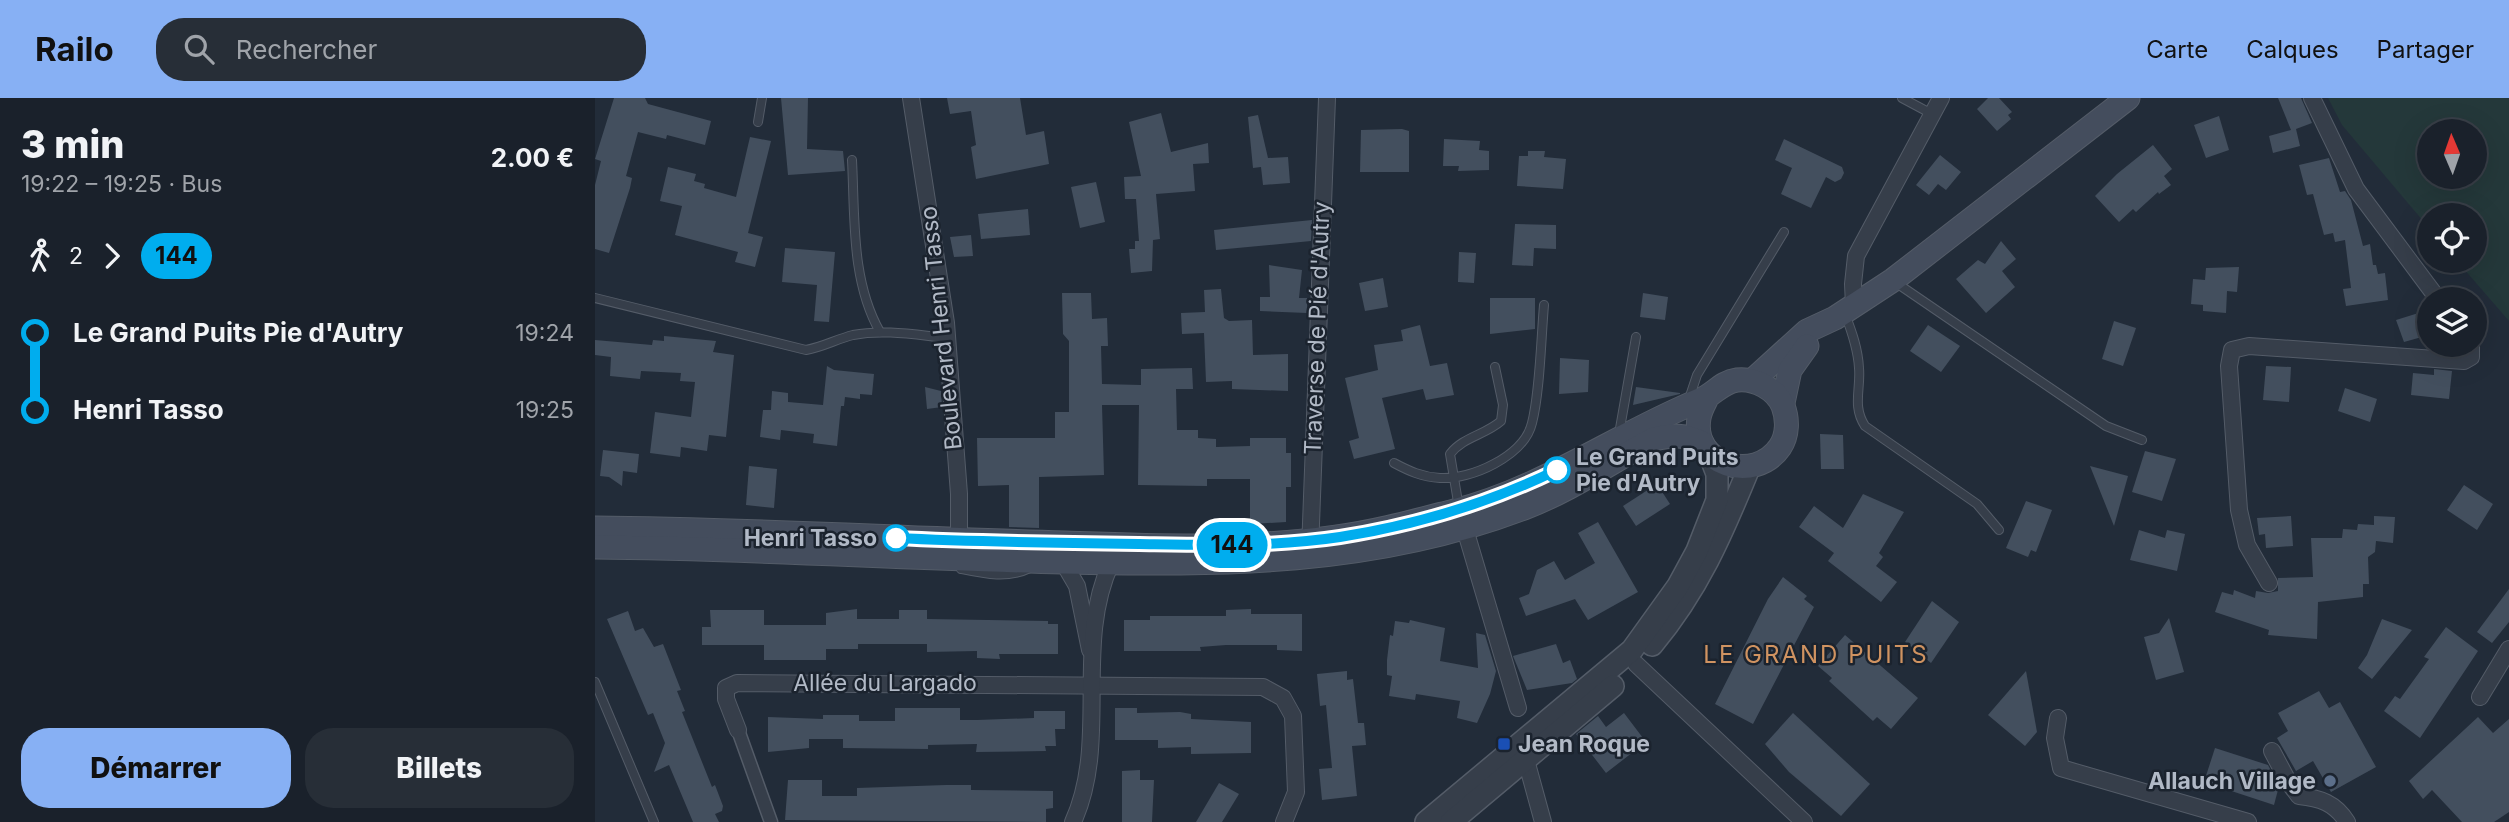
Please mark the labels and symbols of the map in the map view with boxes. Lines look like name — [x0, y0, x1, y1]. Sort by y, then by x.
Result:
north arrow — [2417, 119, 2487, 189]
street label: Traverse de Pié d'Autry — [1299, 201, 1335, 455]
street label: Boulevard Henri Tasso — [914, 205, 968, 451]
place label: Le Grand Puits Pie d'Autry — [1576, 443, 1739, 497]
marker: Le Grand Puits Pie d'Autry — [1544, 457, 1570, 483]
line badge: 144 — [1192, 522, 1272, 568]
place label: Henri Tasso — [744, 524, 877, 552]
marker: Henri Tasso — [883, 525, 909, 551]
district label: LE GRAND PUITS — [1703, 640, 1929, 669]
street label: Allée du Largado — [793, 669, 977, 697]
place label: Jean Roque — [1518, 730, 1650, 758]
marker: Jean Roque — [1496, 736, 1512, 752]
place label: Allauch Village — [2148, 767, 2316, 795]
marker: Allauch Village — [2322, 773, 2338, 789]

